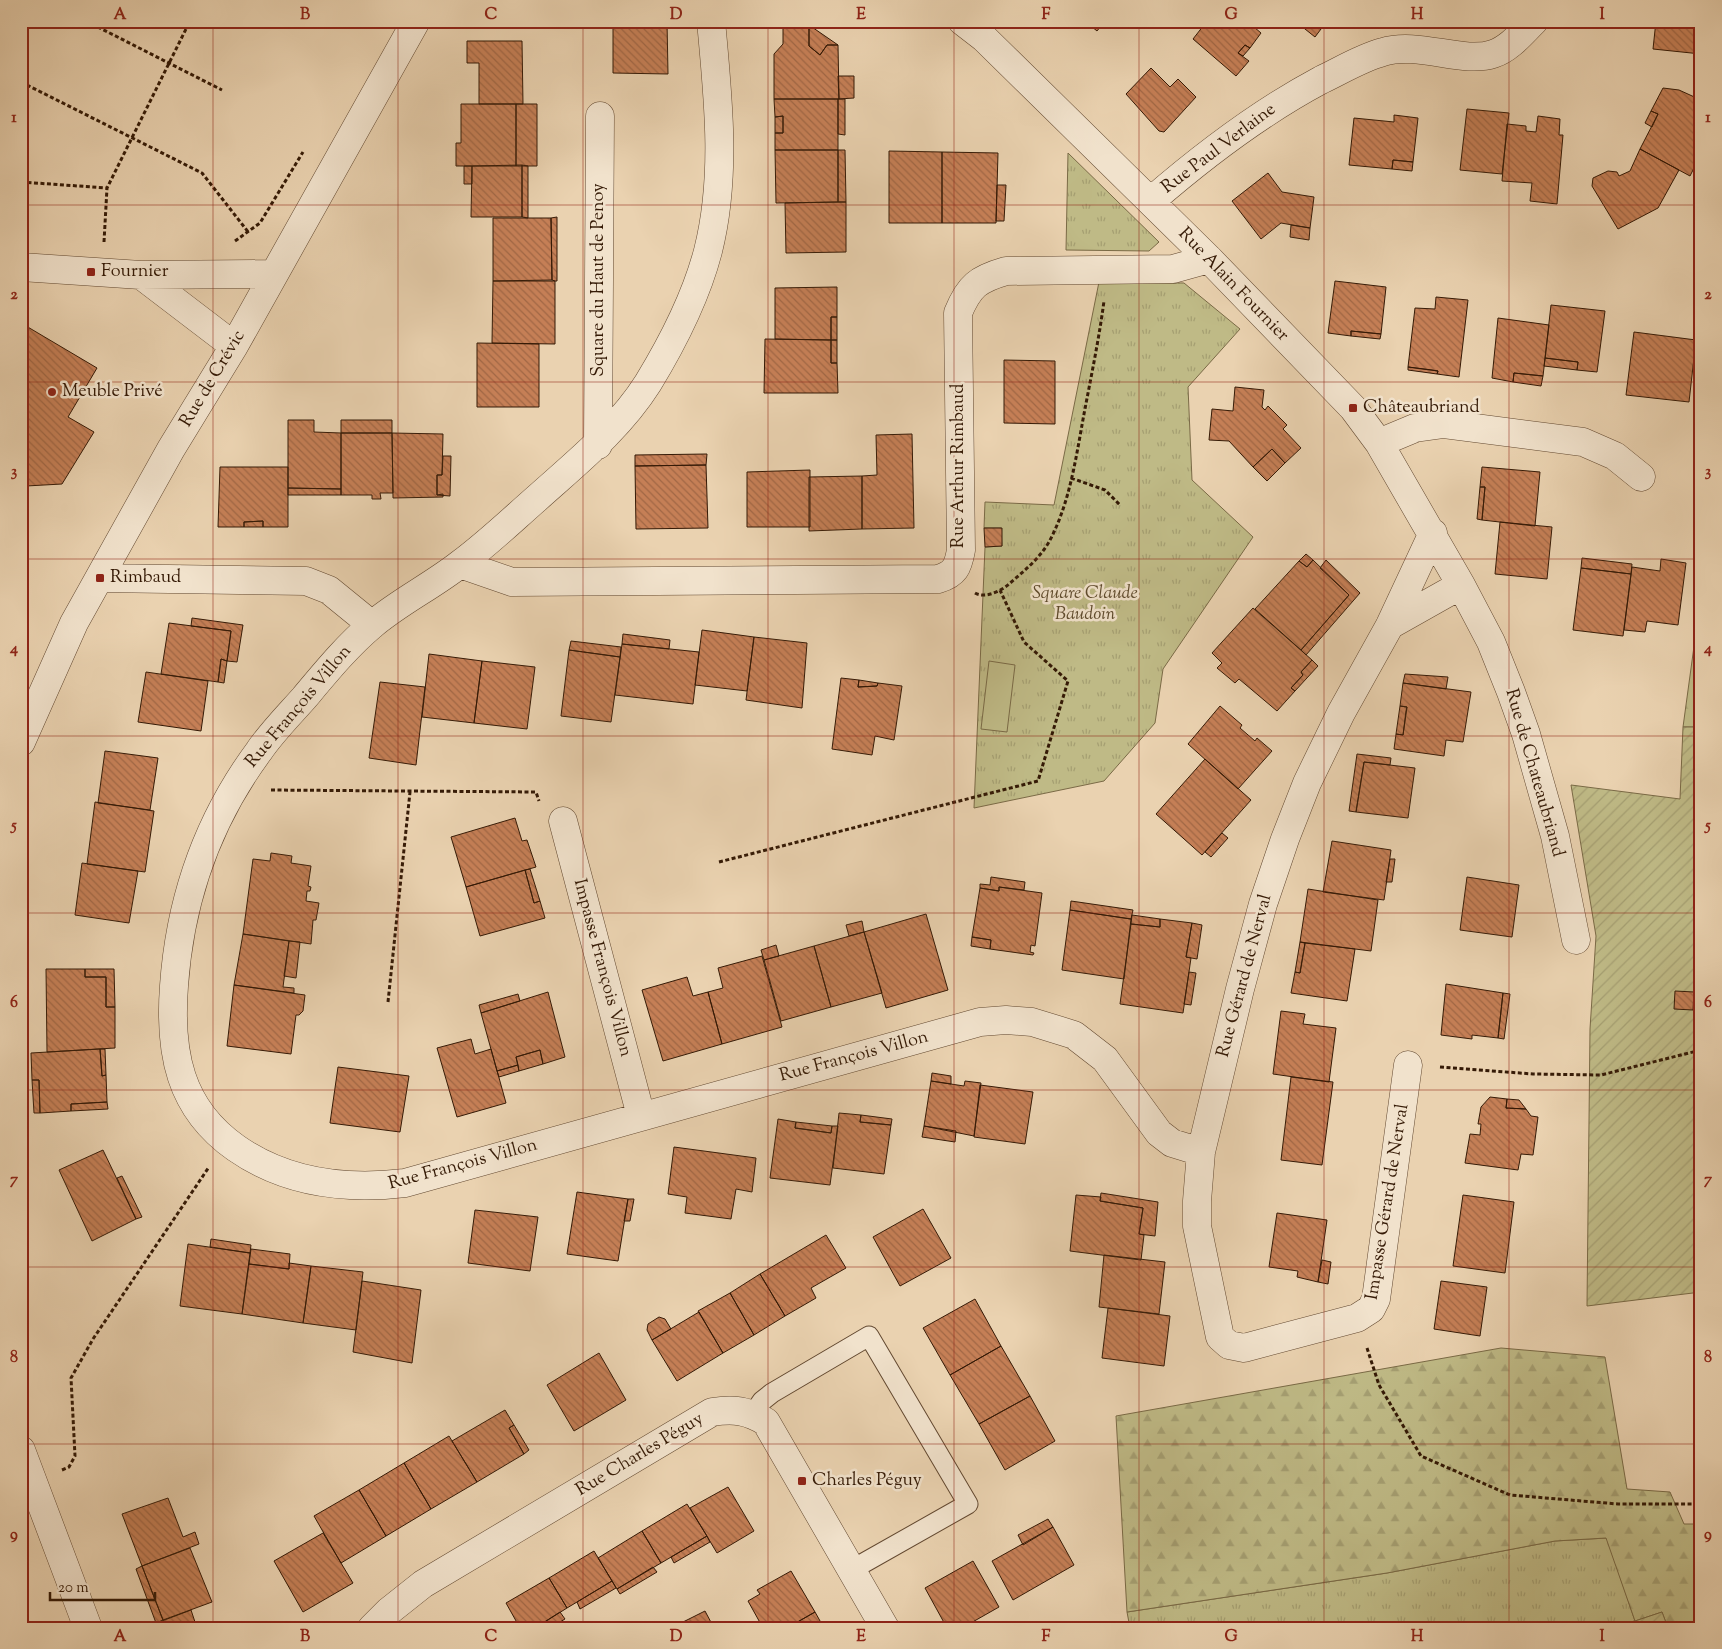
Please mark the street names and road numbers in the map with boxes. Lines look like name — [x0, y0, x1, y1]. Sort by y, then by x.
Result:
street label: Rue Paul Verlaine — [1156, 97, 1282, 201]
street label: Square du Haut de Penoy — [586, 183, 612, 377]
street label: Rue Alain Fournier — [1172, 222, 1295, 348]
street label: Rue de Crévic — [174, 326, 252, 432]
street label: Rue Arthur Rimbaud — [946, 384, 972, 548]
street label: Rue François Villon — [240, 640, 358, 774]
street label: Rue de Chateaubriand — [1498, 686, 1570, 860]
street label: Impasse François Villon — [566, 876, 638, 1060]
street label: Rue Gérard de Nerval — [1211, 892, 1279, 1060]
street label: Rue François Villon — [777, 1025, 932, 1089]
street label: Impasse Gérard de Nerval — [1360, 1102, 1416, 1302]
street label: Rue François Villon — [386, 1133, 541, 1197]
street label: Rue Charles Péguy — [571, 1407, 709, 1503]

